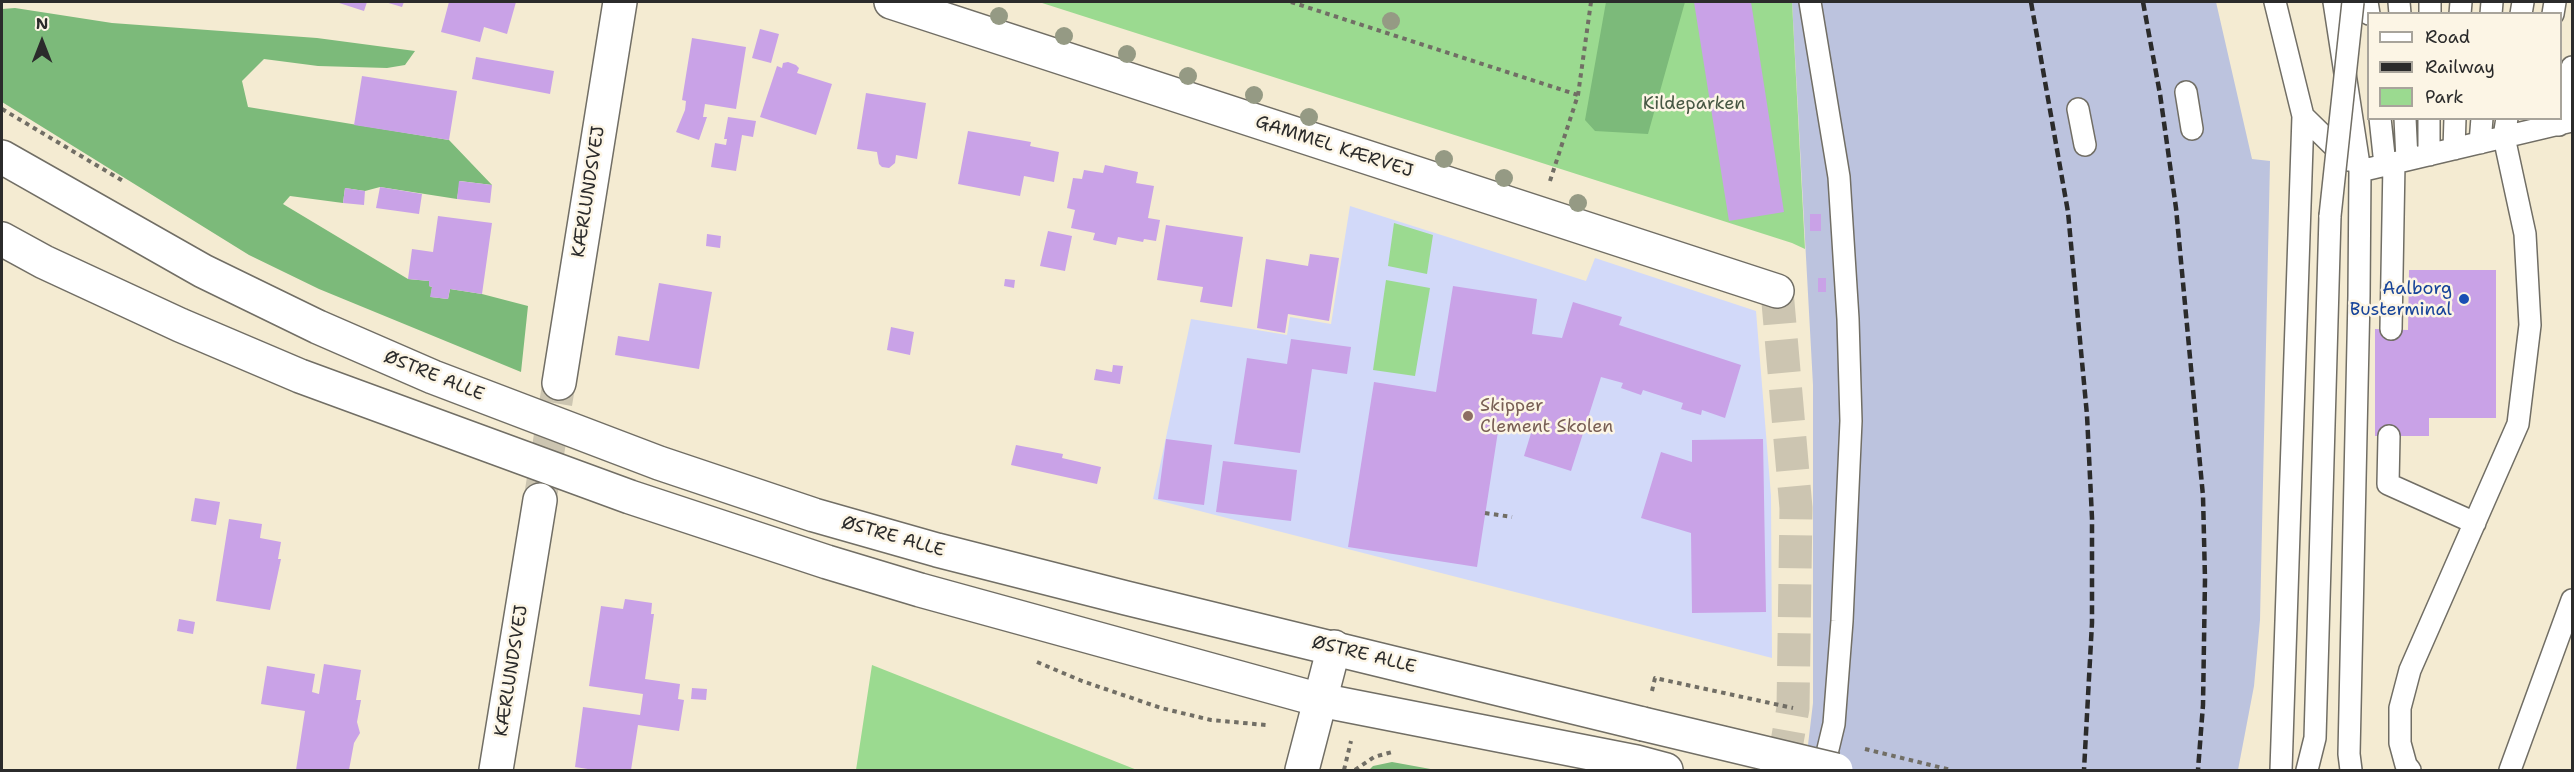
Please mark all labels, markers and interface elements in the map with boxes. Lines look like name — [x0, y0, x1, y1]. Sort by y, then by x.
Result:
north arrow — [12, 12, 72, 72]
legend — [2367, 12, 2562, 120]
text: N — [36, 13, 48, 34]
text: Road — [2425, 25, 2470, 49]
text: Railway — [2425, 55, 2495, 79]
text: Park — [2425, 85, 2464, 109]
park label: Kildeparken — [1643, 93, 1745, 115]
street label: GAMMEL KÆRVEJ — [1253, 111, 1415, 183]
street label: KÆRLUNDSVEJ — [568, 125, 610, 259]
place label: Aalborg Busterminal — [2350, 278, 2452, 320]
marker: Aalborg Busterminal — [2457, 292, 2471, 306]
street label: ØSTRE ALLE — [381, 346, 487, 406]
place label: Skipper Clement Skolen — [1480, 395, 1613, 438]
marker: Skipper Clement Skolen — [1461, 409, 1475, 423]
street label: ØSTRE ALLE — [839, 512, 947, 562]
street label: KÆRLUNDSVEJ — [491, 604, 533, 738]
street label: ØSTRE ALLE — [1310, 632, 1418, 678]

